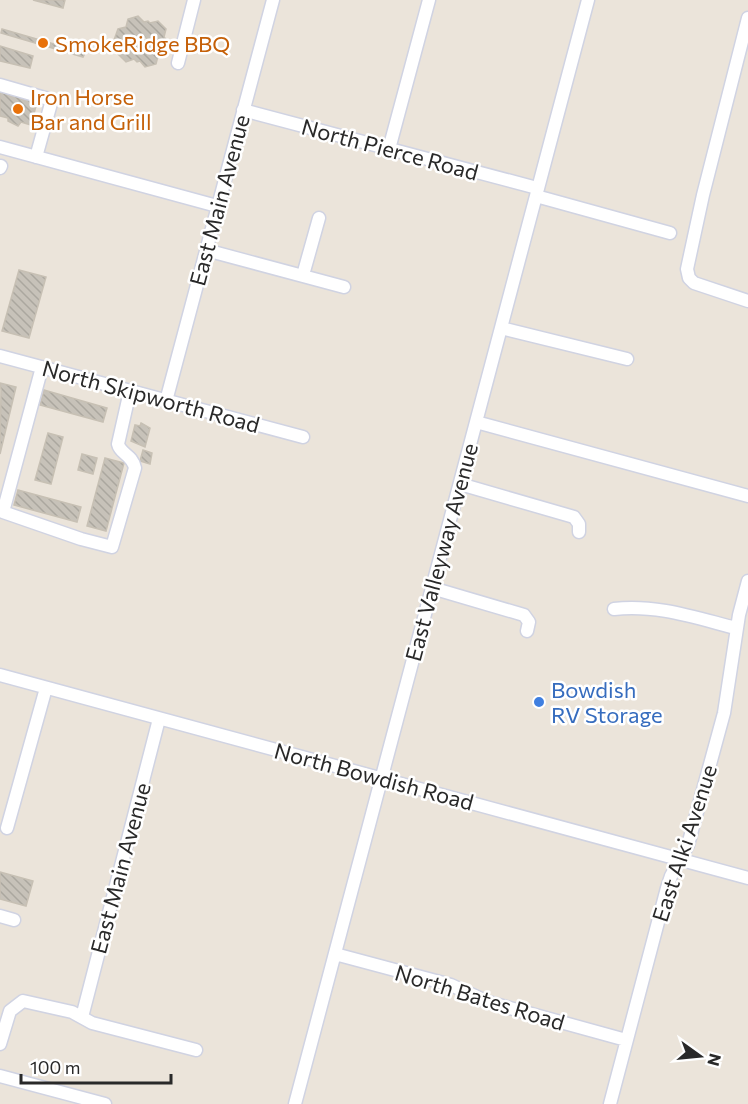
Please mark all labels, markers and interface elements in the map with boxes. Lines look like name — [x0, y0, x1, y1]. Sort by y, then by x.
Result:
place label: SmokeRidge BBQ — [55, 30, 230, 57]
marker: SmokeRidge BBQ — [36, 36, 50, 50]
place label: Iron Horse Bar and Grill — [30, 83, 151, 135]
marker: Iron Horse Bar and Grill — [11, 102, 25, 116]
street label: East Main Avenue — [183, 112, 255, 288]
street label: North Pierce Road — [299, 112, 481, 186]
street label: North Skipworth Road — [39, 354, 263, 438]
street label: East Valleyway Avenue — [399, 440, 483, 664]
place label: Bowdish RV Storage — [551, 676, 663, 728]
marker: Bowdish RV Storage — [532, 695, 546, 709]
street label: North Bowdish Road — [271, 736, 477, 816]
street label: East Alki Avenue — [646, 761, 722, 925]
street label: East Main Avenue — [84, 780, 156, 956]
street label: North Bates Road — [392, 958, 568, 1036]
north arrow — [670, 1026, 730, 1086]
scale bar — [21, 1047, 171, 1085]
text: N — [704, 1052, 726, 1068]
text: 100 m — [30, 1056, 80, 1078]

